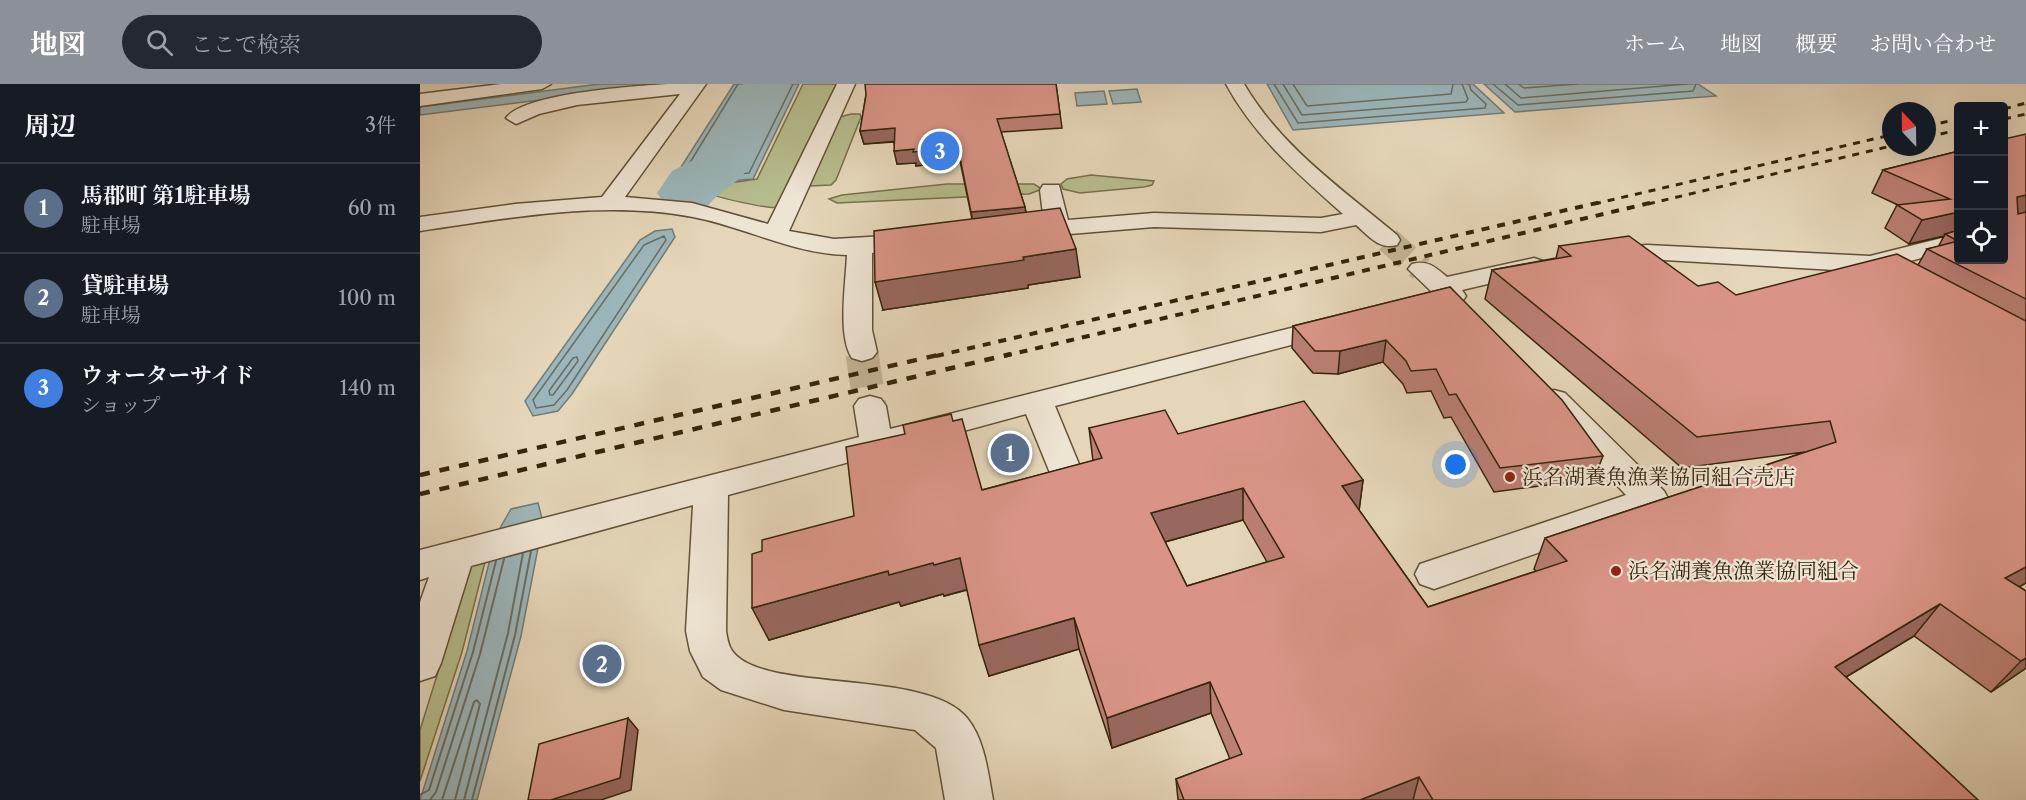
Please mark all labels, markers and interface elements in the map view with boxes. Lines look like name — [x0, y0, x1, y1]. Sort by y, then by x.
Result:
search box — [122, 15, 542, 69]
icon: search — [143, 26, 176, 59]
text: 地図 — [30, 27, 86, 61]
text: ここで検索 — [191, 31, 301, 58]
text: ホーム — [1624, 31, 1687, 56]
text: 地図 — [1720, 31, 1762, 56]
text: 概要 — [1795, 31, 1837, 56]
text: お問い合わせ — [1870, 31, 1996, 56]
north arrow — [1882, 102, 1936, 156]
map controls — [1954, 102, 2008, 264]
button: + — [1954, 102, 2008, 156]
text: 周辺 — [24, 110, 76, 142]
text: 3件 — [365, 113, 396, 137]
pin: 3 — [920, 128, 960, 174]
button: − — [1954, 156, 2008, 210]
text: 馬郡町 第1駐車場 — [81, 182, 250, 209]
text: 1 — [39, 196, 48, 220]
text: 60 m — [348, 196, 396, 220]
button: locate — [1954, 210, 2008, 264]
text: 駐車場 — [81, 213, 141, 237]
text: 貸駐車場 — [81, 272, 169, 299]
text: 2 — [38, 286, 49, 310]
text: 100 m — [338, 286, 396, 310]
text: 駐車場 — [81, 303, 141, 327]
text: ウォーターサイド — [81, 362, 255, 389]
text: 3 — [38, 376, 49, 400]
text: 140 m — [339, 376, 396, 400]
text: ショップ — [81, 393, 161, 417]
pin: 1 — [990, 430, 1030, 476]
your location — [1441, 450, 1470, 479]
place label: 浜名湖養魚漁業協同組合売店 — [1522, 464, 1795, 489]
marker: 浜名湖養魚漁業協同組合売店 — [1503, 470, 1517, 484]
place label: 浜名湖養魚漁業協同組合 — [1628, 558, 1859, 583]
marker: 浜名湖養魚漁業協同組合 — [1609, 564, 1623, 578]
pin: 2 — [582, 642, 621, 686]

